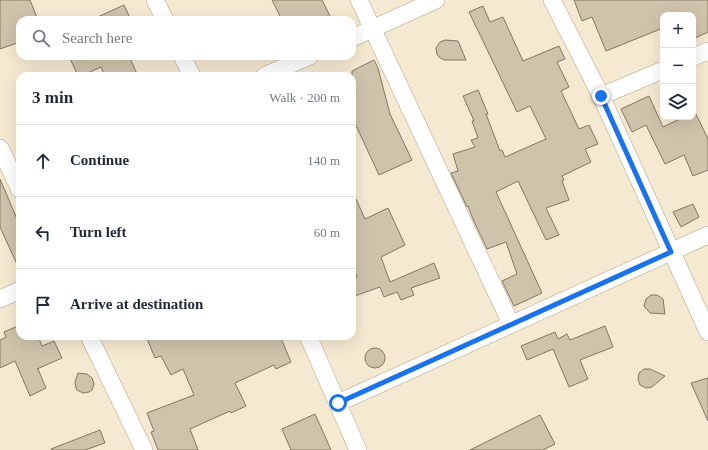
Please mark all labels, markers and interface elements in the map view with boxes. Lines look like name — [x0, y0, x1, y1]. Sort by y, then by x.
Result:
map controls — [660, 12, 696, 120]
button: + — [660, 12, 696, 48]
search box — [16, 16, 356, 60]
icon: search — [30, 27, 52, 49]
text: Search here — [62, 30, 132, 46]
button: − — [660, 48, 696, 84]
button: layers — [660, 84, 696, 120]
route end — [592, 87, 610, 105]
text: 3 min — [32, 88, 73, 107]
text: Walk · 200 m — [269, 90, 340, 105]
icon: ahead — [32, 150, 54, 172]
text: Continue — [70, 152, 129, 168]
text: 140 m — [307, 153, 340, 168]
icon: left — [32, 222, 54, 244]
text: Turn left — [70, 224, 127, 240]
text: 60 m — [314, 225, 340, 240]
icon: arrive — [32, 294, 54, 316]
text: Arrive at destination — [70, 296, 203, 312]
route start — [329, 394, 347, 412]

